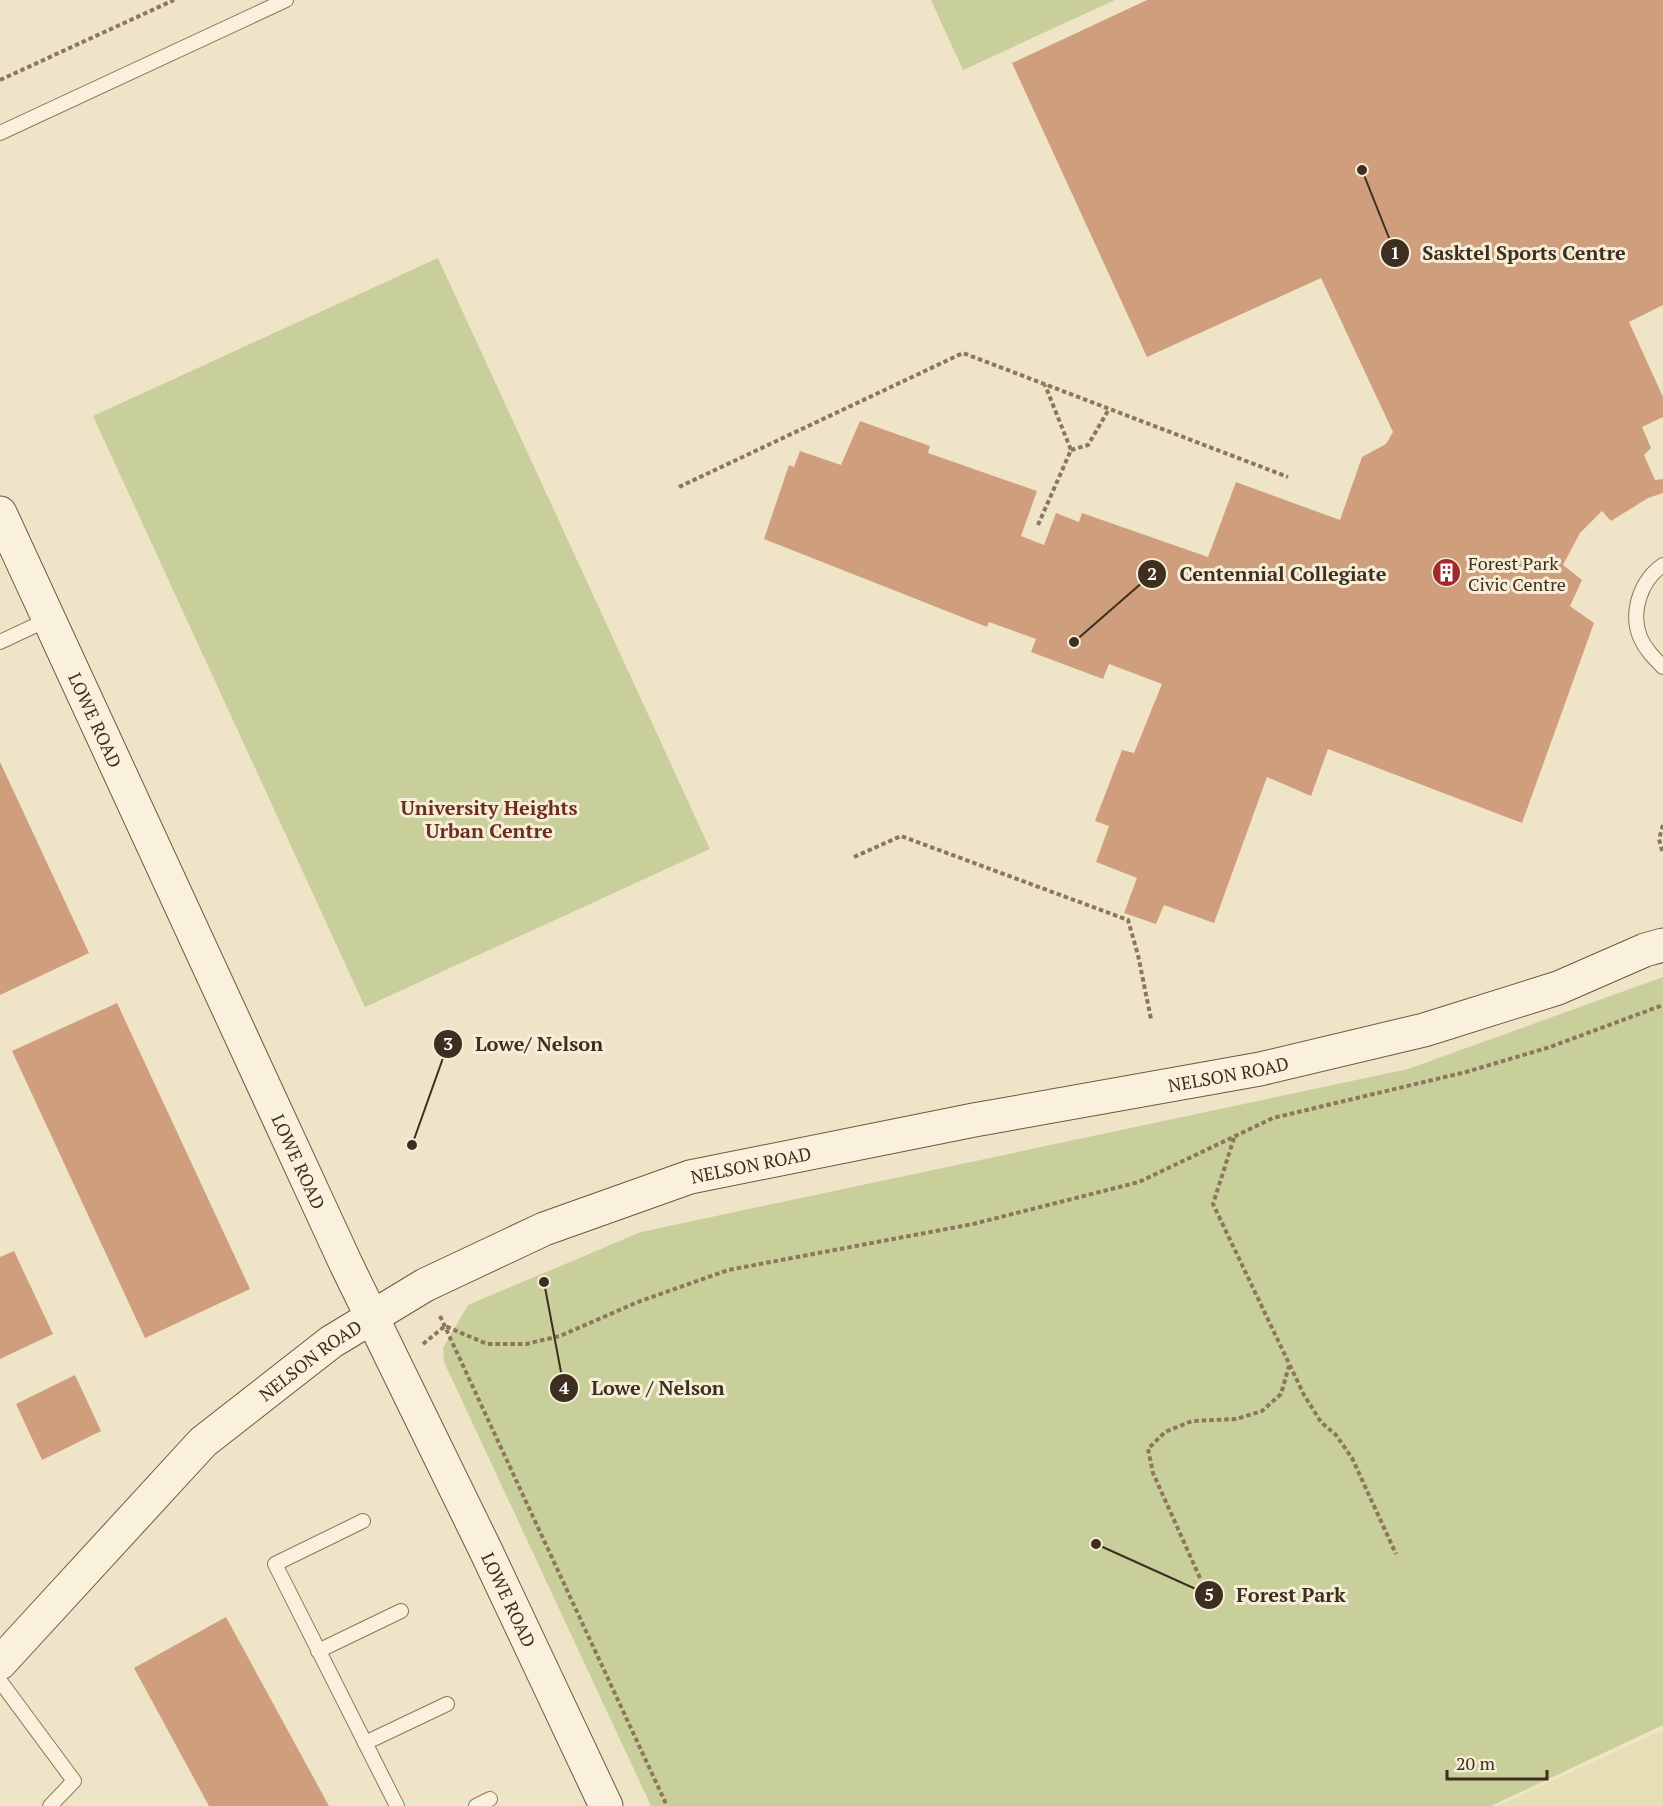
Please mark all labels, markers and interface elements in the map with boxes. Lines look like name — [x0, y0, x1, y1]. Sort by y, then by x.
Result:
callout: Sasktel Sports Centre — [1380, 234, 1638, 272]
text: Sasktel Sports Centre — [1422, 239, 1626, 266]
text: 1 — [1390, 240, 1400, 264]
place label: Forest Park Civic Centre — [1468, 551, 1566, 596]
callout: Centennial Collegiate — [1137, 555, 1398, 593]
building icon: Forest Park Civic Centre — [1431, 557, 1463, 589]
text: Centennial Collegiate — [1180, 560, 1387, 587]
text: 2 — [1147, 561, 1157, 585]
street label: LOWE ROAD — [63, 669, 128, 772]
district label: University Heights Urban Centre — [400, 794, 578, 844]
callout: Lowe/ Nelson — [433, 1025, 615, 1063]
text: Lowe/ Nelson — [475, 1030, 603, 1057]
text: 3 — [443, 1031, 453, 1055]
street label: NELSON ROAD — [1166, 1051, 1291, 1097]
street label: LOWE ROAD — [266, 1110, 331, 1213]
street label: NELSON ROAD — [688, 1141, 813, 1189]
street label: NELSON ROAD — [254, 1314, 366, 1406]
callout: Lowe / Nelson — [549, 1369, 737, 1407]
text: Lowe / Nelson — [591, 1374, 725, 1401]
text: 4 — [559, 1375, 570, 1399]
street label: LOWE ROAD — [476, 1548, 542, 1651]
callout: Forest Park — [1194, 1576, 1357, 1614]
text: Forest Park — [1236, 1581, 1346, 1608]
text: 5 — [1204, 1582, 1214, 1606]
scale bar — [1447, 1743, 1548, 1781]
text: 20 m — [1456, 1751, 1496, 1775]

